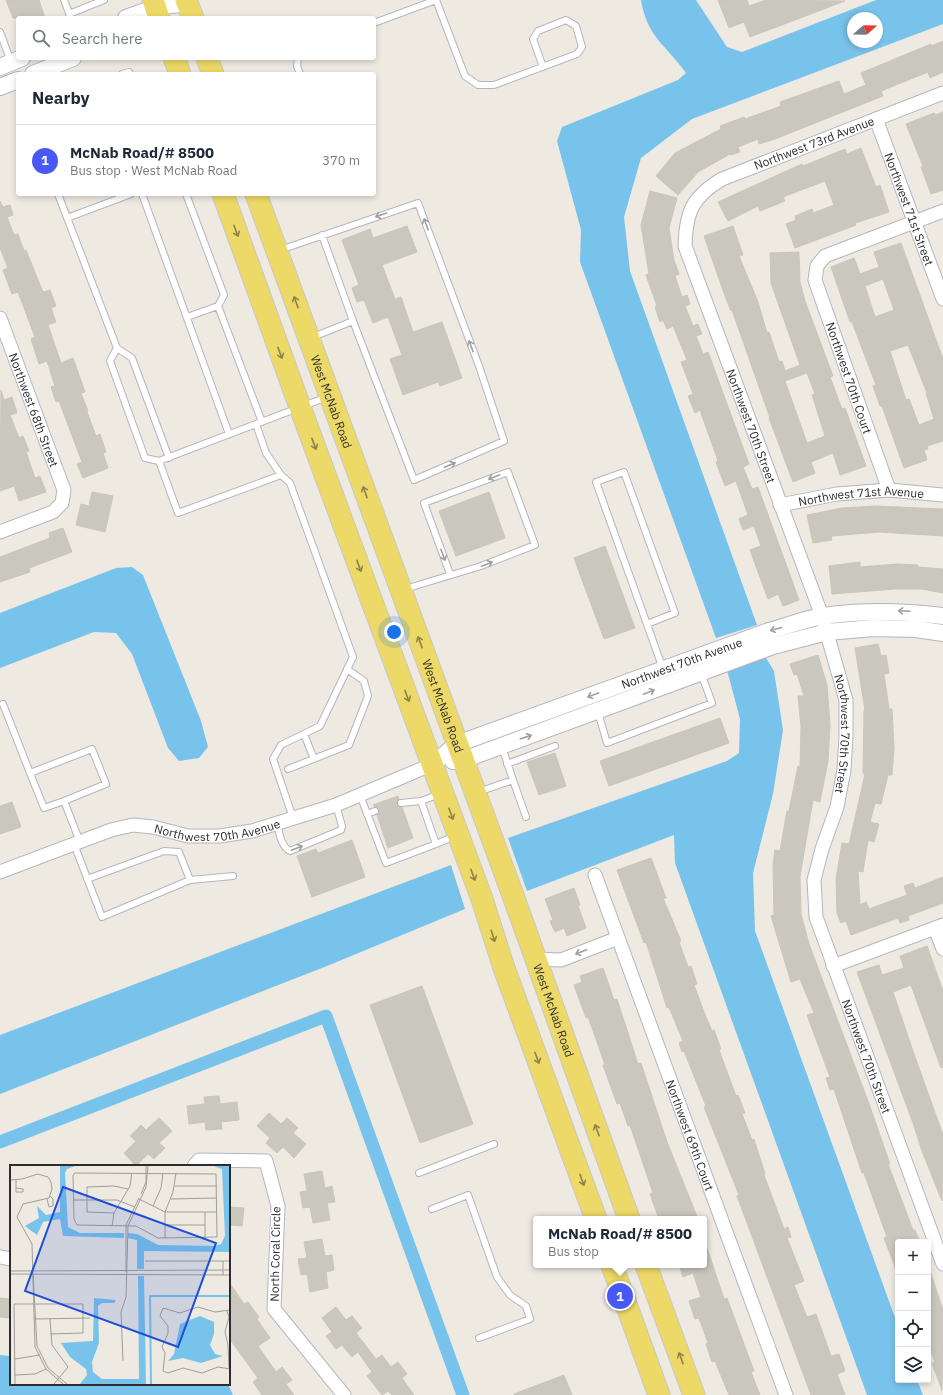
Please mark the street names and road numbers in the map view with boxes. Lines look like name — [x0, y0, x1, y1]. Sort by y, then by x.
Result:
street label: Northwest 73rd Avenue — [752, 113, 877, 173]
street label: Northwest 71st Street — [882, 150, 937, 268]
street label: Northwest 70th Court — [823, 320, 875, 436]
street label: Northwest 68th Street — [6, 351, 62, 469]
street label: West McNab Road — [308, 353, 356, 450]
street label: Northwest 70th Street — [724, 367, 779, 485]
street label: Northwest 71st Avenue — [797, 482, 925, 509]
street label: Northwest 70th Avenue — [619, 634, 744, 691]
street label: West McNab Road — [420, 657, 467, 754]
street label: Northwest 70th Street — [831, 672, 854, 795]
street label: Northwest 70th Avenue — [153, 815, 282, 844]
street label: West McNab Road — [531, 962, 578, 1059]
street label: Northwest 70th Street — [839, 997, 895, 1115]
street label: Northwest 69th Court — [663, 1077, 718, 1193]
street label: North Coral Circle — [267, 1206, 283, 1302]

